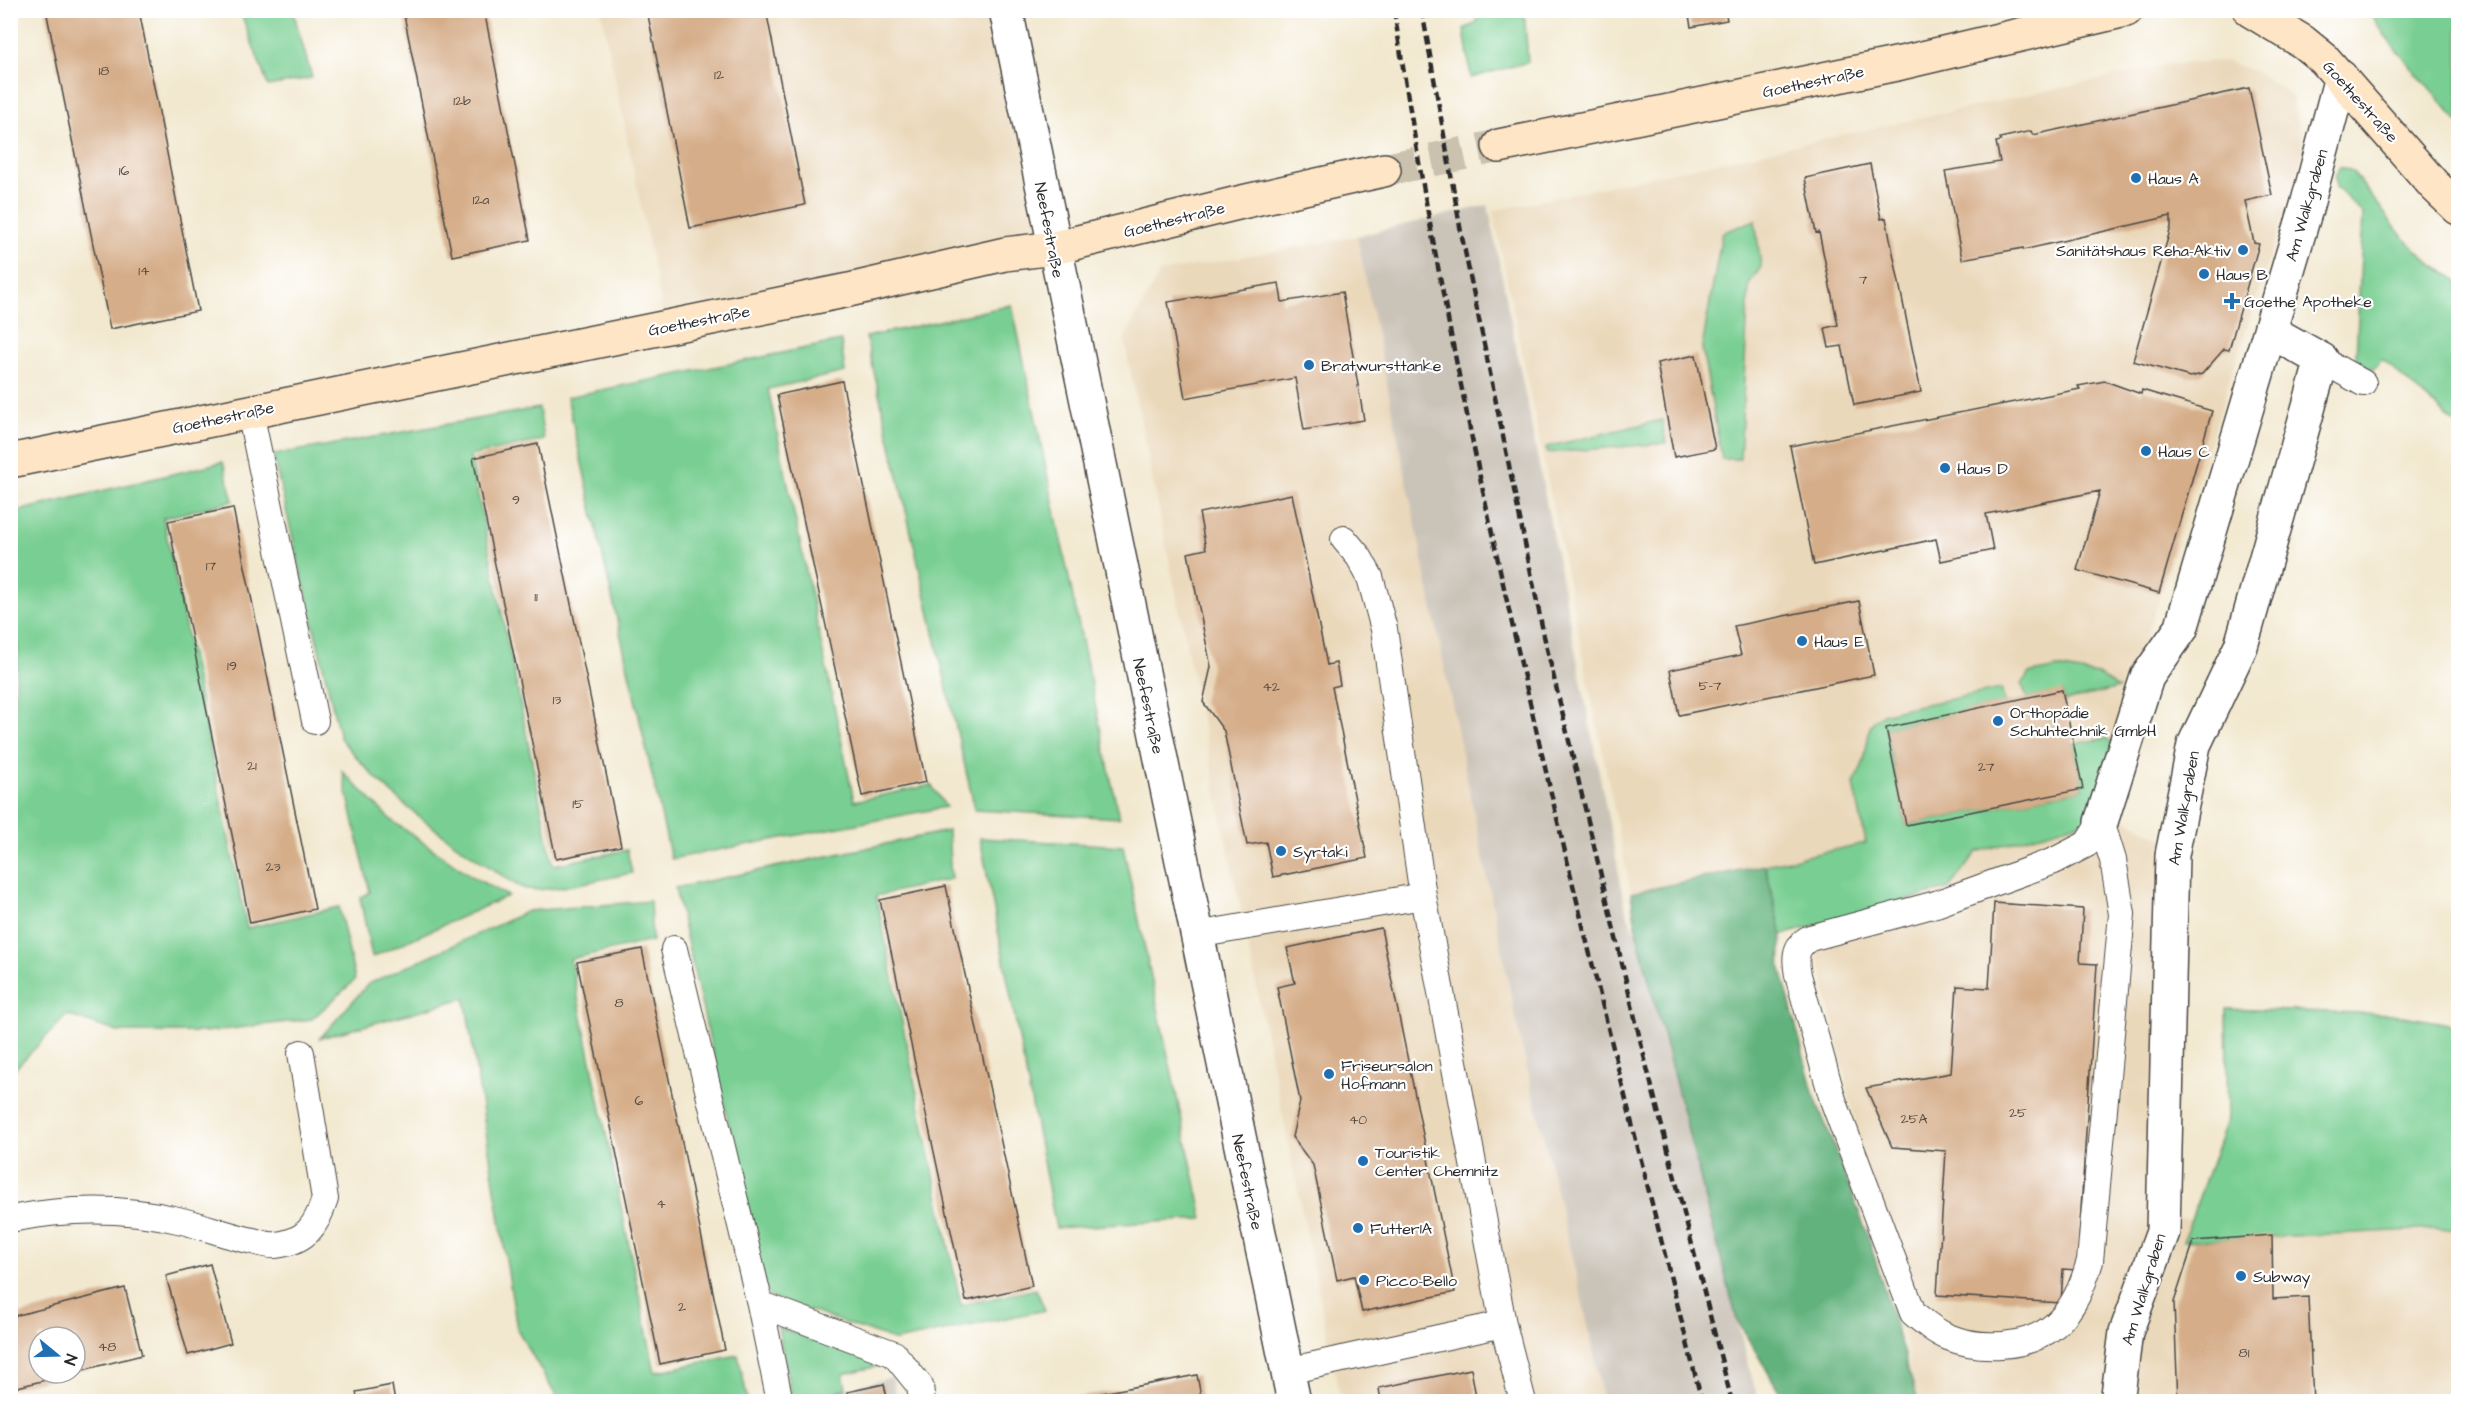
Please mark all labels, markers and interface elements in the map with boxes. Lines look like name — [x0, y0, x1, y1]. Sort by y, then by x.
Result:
street label: Goethestraße — [2318, 56, 2403, 148]
street label: Goethestraße — [1760, 60, 1866, 103]
house number: 18 — [99, 61, 109, 81]
house number: 12 — [714, 65, 724, 85]
house number: 12b — [453, 91, 471, 111]
street label: Am Walkgraben — [2280, 147, 2334, 264]
house number: 16 — [119, 161, 130, 181]
place label: Haus A — [2148, 168, 2199, 190]
marker: Haus A — [2129, 171, 2143, 185]
street label: Neefestraße — [1029, 180, 1069, 280]
house number: 12a — [473, 190, 489, 210]
street label: Goethestraße — [1121, 197, 1227, 243]
place label: Sanitätshaus Reha-Aktiv — [2056, 240, 2232, 262]
marker: Sanitätshaus Reha-Aktiv — [2236, 243, 2250, 257]
house number: 14 — [138, 261, 150, 281]
place label: Haus B — [2216, 264, 2268, 286]
marker: Haus B — [2197, 267, 2211, 281]
house number: 7 — [1859, 270, 1868, 290]
place label: Goethe Apotheke — [2244, 291, 2372, 313]
marker: Goethe Apotheke — [2225, 294, 2239, 308]
street label: Goethestraße — [646, 300, 752, 342]
place label: Bratwursttanke — [1321, 355, 1442, 377]
marker: Bratwursttanke — [1302, 358, 1316, 372]
street label: Goethestraße — [170, 396, 276, 439]
place label: Haus C — [2158, 441, 2210, 463]
marker: Haus C — [2139, 444, 2153, 458]
place label: Haus D — [1957, 458, 2008, 480]
marker: Haus D — [1938, 461, 1952, 475]
house number: 9 — [512, 490, 520, 510]
house number: 17 — [206, 556, 217, 576]
house number: 11 — [534, 587, 538, 607]
place label: Haus E — [1814, 631, 1864, 653]
marker: Haus E — [1795, 634, 1809, 648]
house number: 19 — [227, 656, 237, 676]
street label: Neefestraße — [1127, 656, 1169, 756]
house number: 5-7 — [1699, 676, 1722, 696]
house number: 42 — [1262, 677, 1280, 697]
house number: 13 — [553, 690, 561, 710]
place label: Orthopädie Schuhtechnik GmbH — [2010, 702, 2157, 742]
marker: Orthopädie Schuhtechnik GmbH — [1991, 714, 2005, 728]
street label: Am Walkgraben — [2163, 749, 2206, 867]
house number: 21 — [247, 756, 257, 776]
house number: 27 — [1978, 757, 1995, 777]
house number: 15 — [572, 794, 584, 814]
place label: Syrtaki — [1293, 841, 1348, 864]
marker: Syrtaki — [1274, 844, 1288, 858]
house number: 23 — [265, 857, 281, 877]
house number: 8 — [614, 993, 624, 1013]
place label: Friseursalon Hofmann — [1341, 1055, 1433, 1095]
marker: Friseursalon Hofmann — [1322, 1067, 1336, 1081]
house number: 6 — [635, 1091, 644, 1111]
house number: 25 — [2009, 1103, 2027, 1123]
house number: 25A — [1901, 1109, 1927, 1129]
house number: 40 — [1349, 1110, 1367, 1130]
street label: Neefestraße — [1226, 1132, 1268, 1232]
place label: Touristik Center Chemnitz — [1375, 1142, 1499, 1182]
marker: Touristik Center Chemnitz — [1356, 1154, 1370, 1168]
house number: 4 — [656, 1194, 666, 1214]
place label: Futter1A — [1370, 1218, 1432, 1240]
marker: Futter1A — [1351, 1221, 1365, 1235]
street label: Am Walkgraben — [2117, 1231, 2172, 1348]
place label: Subway — [2253, 1266, 2310, 1289]
marker: Subway — [2234, 1269, 2248, 1283]
place label: Picco-Bello — [1376, 1270, 1457, 1292]
marker: Picco-Bello — [1357, 1273, 1371, 1287]
house number: 2 — [678, 1297, 686, 1317]
north arrow — [27, 1325, 87, 1385]
house number: 48 — [98, 1337, 116, 1357]
house number: 81 — [2239, 1343, 2250, 1363]
text: N — [58, 1351, 82, 1368]

